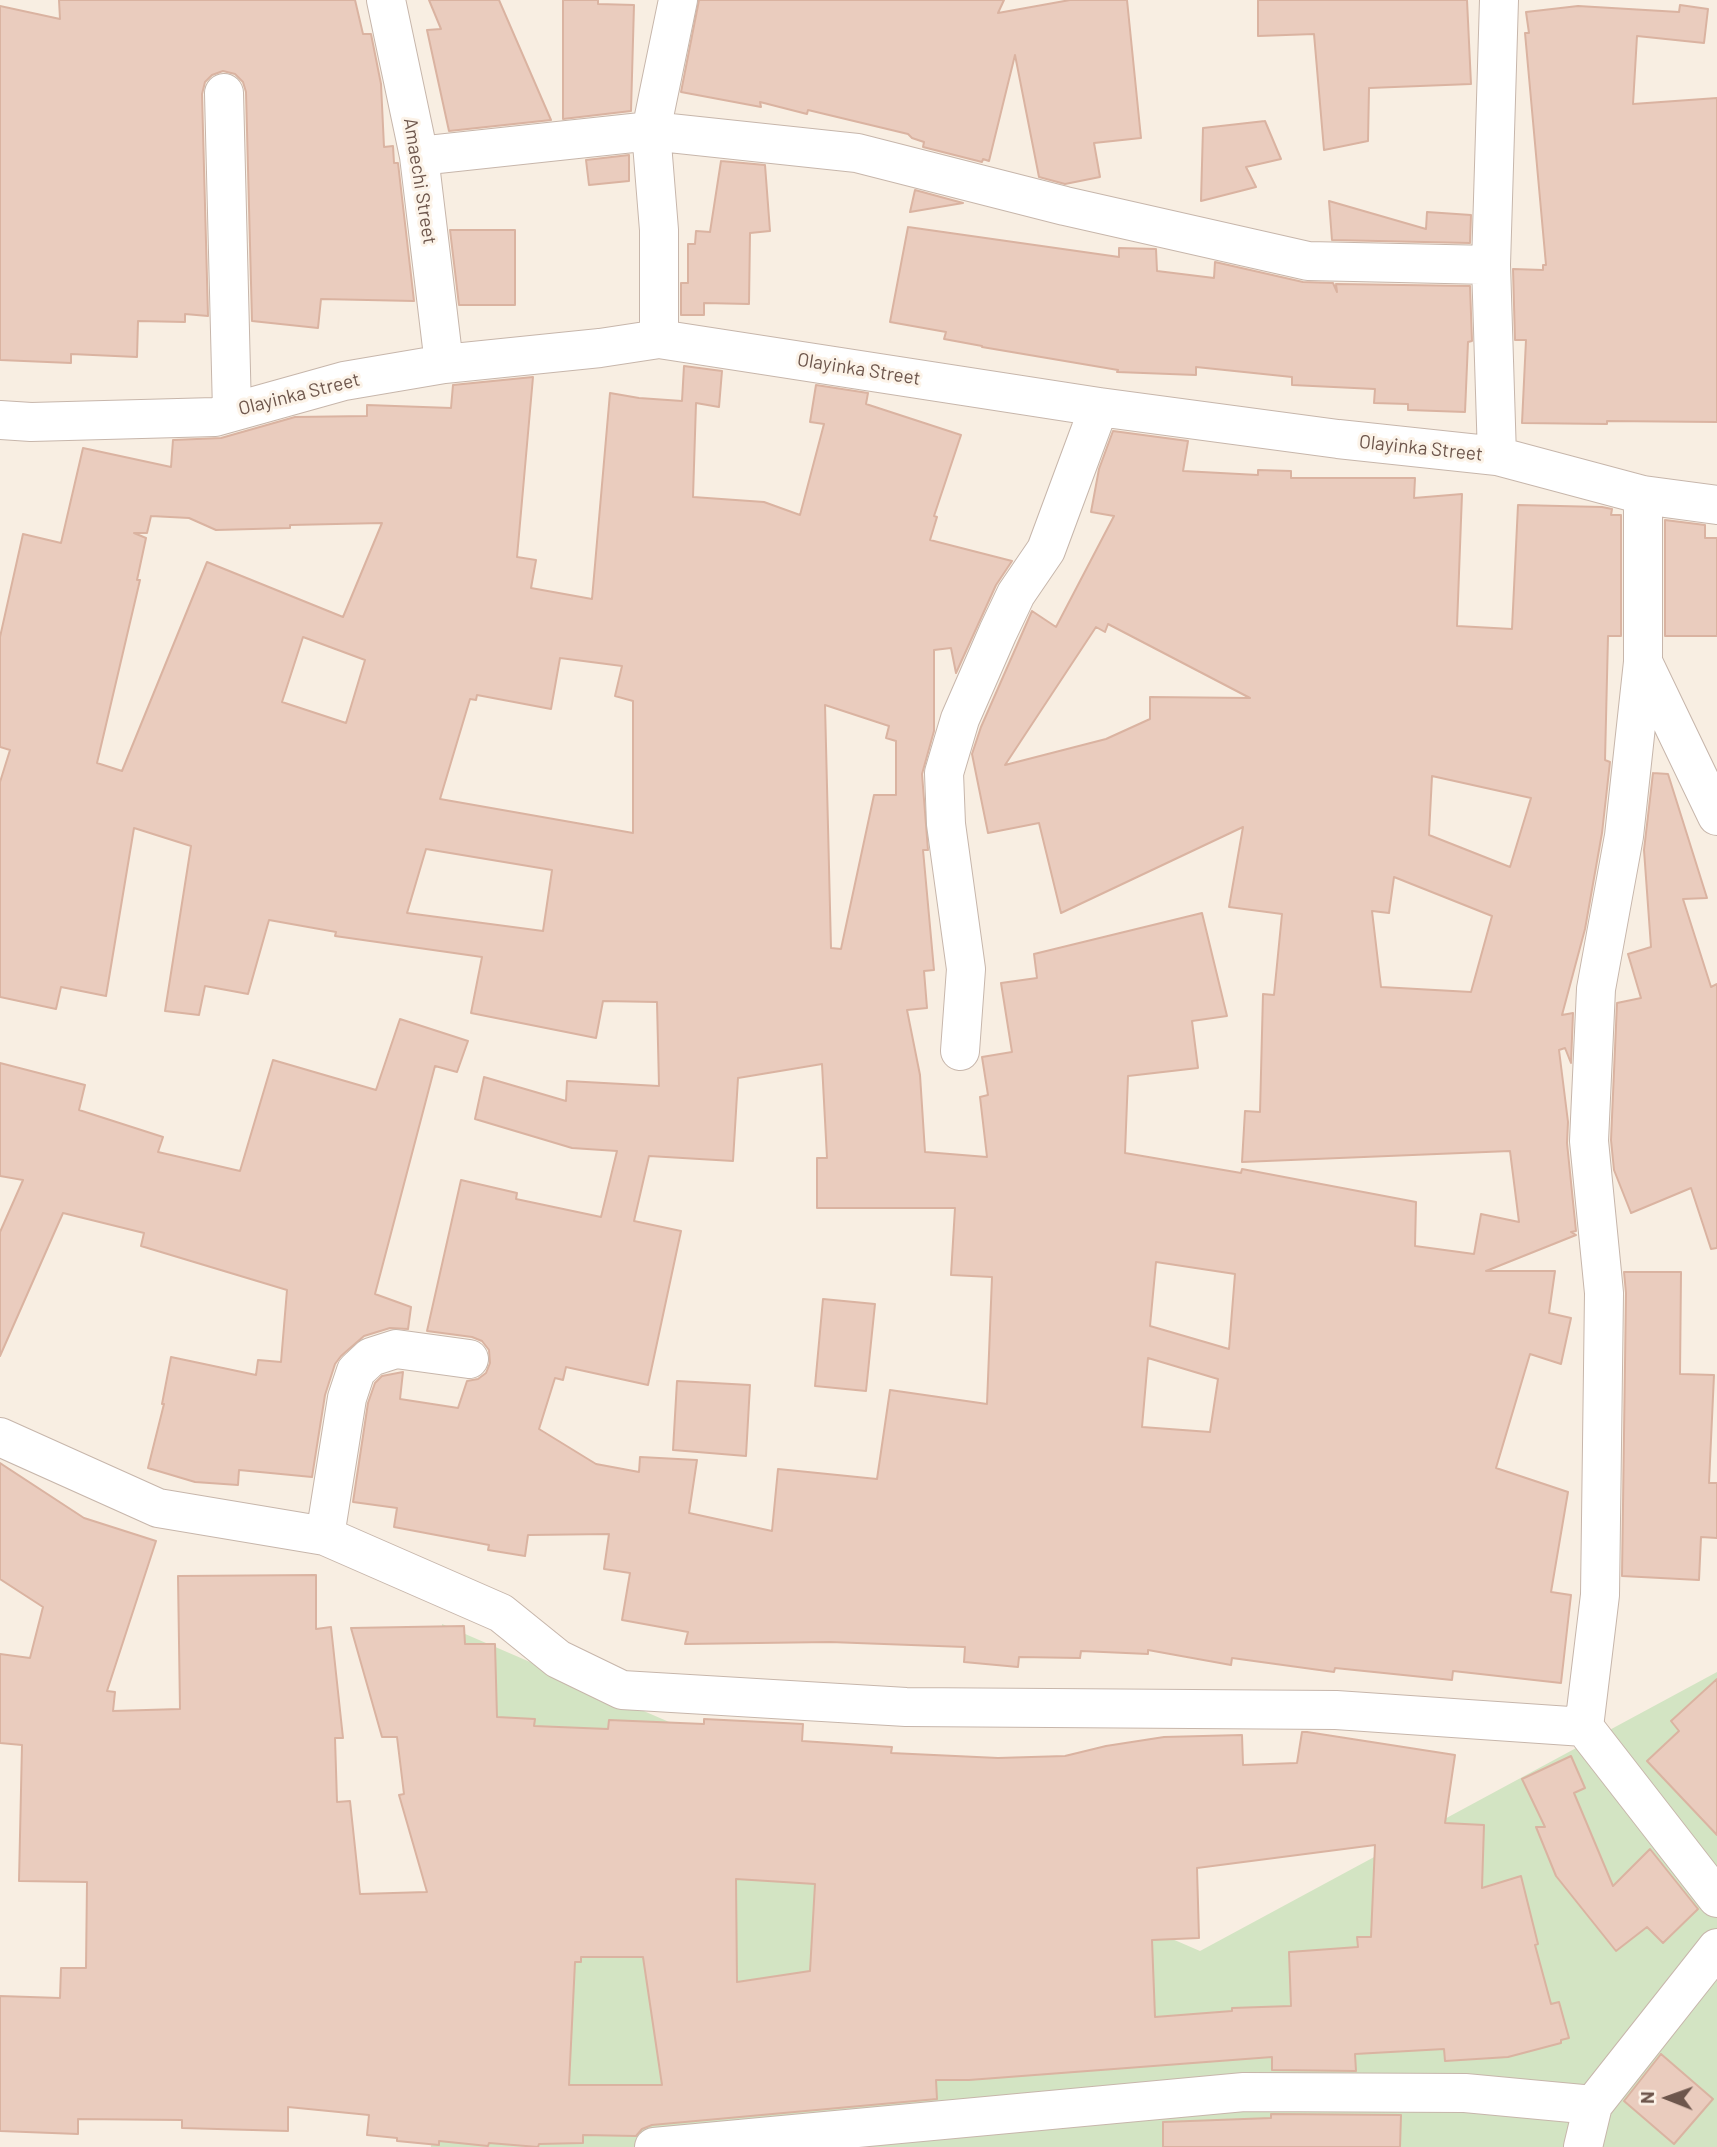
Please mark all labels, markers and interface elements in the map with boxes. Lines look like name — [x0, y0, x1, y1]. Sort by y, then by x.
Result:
street label: Amaechi Street — [399, 116, 441, 246]
street label: Olayinka Street — [796, 348, 922, 390]
street label: Olayinka Street — [236, 368, 362, 420]
street label: Olayinka Street — [1358, 430, 1484, 466]
north arrow — [1633, 2063, 1703, 2133]
text: N — [1635, 2091, 1658, 2104]

